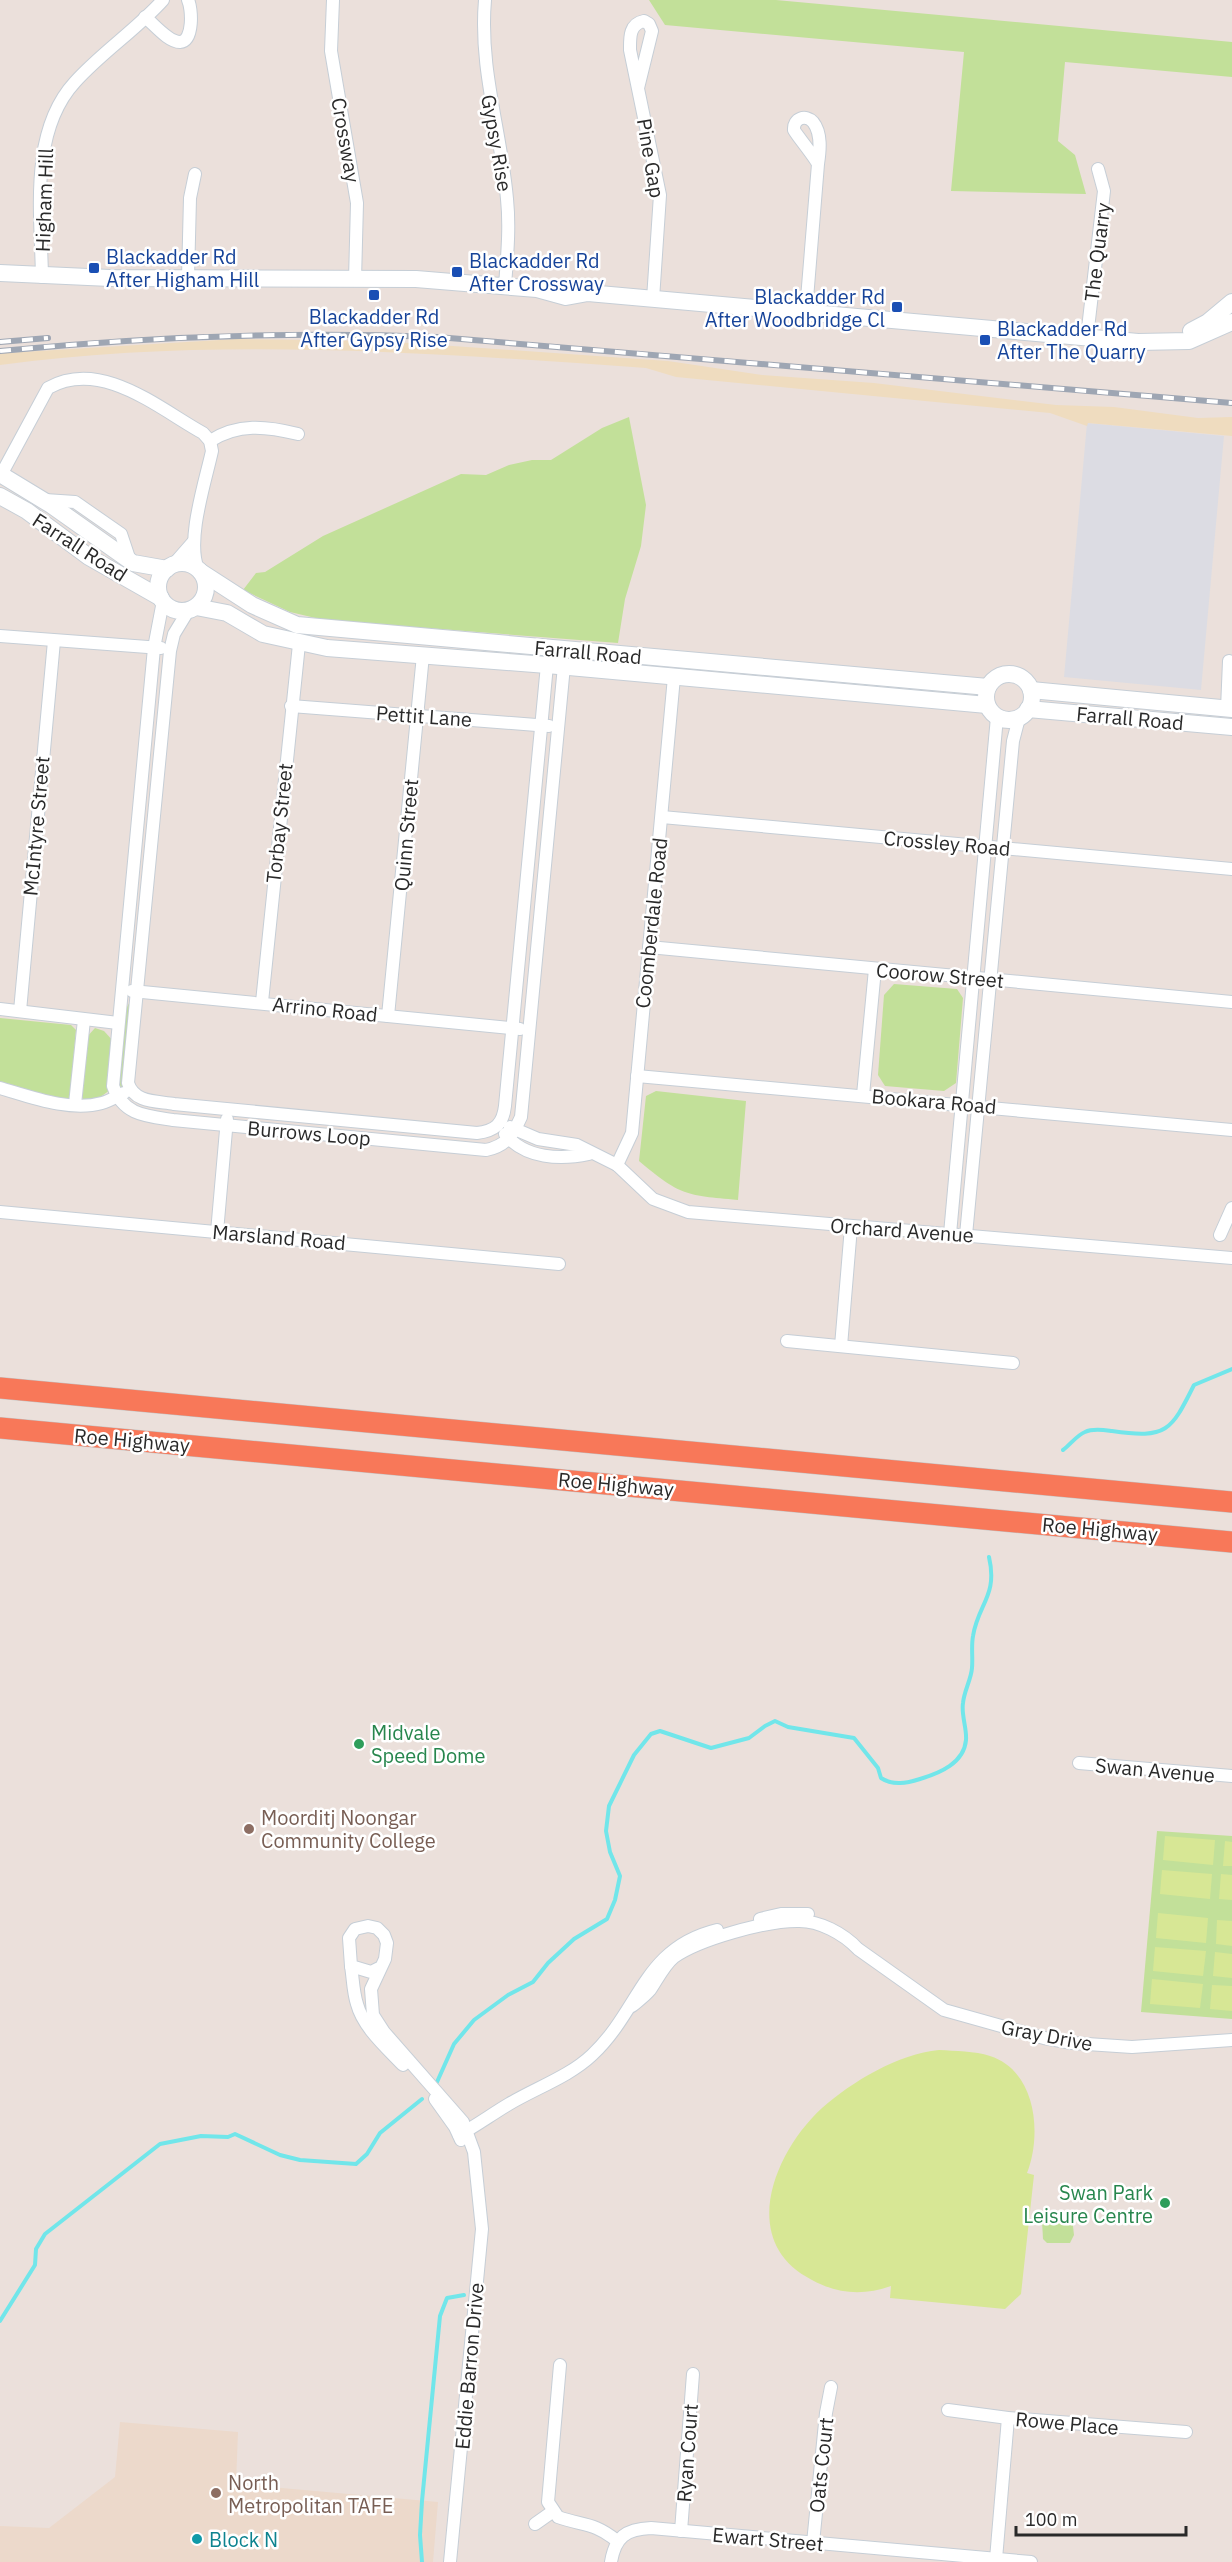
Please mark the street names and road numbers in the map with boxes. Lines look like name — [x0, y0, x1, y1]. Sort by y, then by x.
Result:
street label: Gypsy Rise — [475, 92, 519, 194]
street label: Crossway — [325, 95, 367, 185]
street label: Pine Gap — [631, 116, 671, 200]
street label: Higham Hill — [29, 148, 59, 252]
street label: The Quarry — [1078, 201, 1116, 303]
street label: Farrall Road — [27, 506, 133, 588]
street label: Farrall Road — [533, 634, 643, 670]
street label: Pettit Lane — [375, 699, 473, 733]
street label: Farrall Road — [1075, 700, 1185, 736]
street label: McIntyre Street — [16, 755, 56, 897]
street label: Torbay Street — [259, 762, 299, 884]
street label: Quinn Street — [388, 778, 424, 892]
street label: Crossley Road — [882, 824, 1012, 862]
street label: Coomberdale Road — [629, 836, 673, 1010]
street label: Coorow Street — [875, 956, 1005, 994]
street label: Arrino Road — [271, 990, 379, 1028]
street label: Bookara Road — [870, 1082, 998, 1120]
street label: Burrows Loop — [246, 1114, 372, 1152]
street label: Orchard Avenue — [829, 1212, 975, 1248]
street label: Marsland Road — [211, 1218, 347, 1256]
street label: Roe Highway — [73, 1421, 191, 1459]
street label: Roe Highway — [557, 1465, 675, 1503]
street label: Roe Highway — [1041, 1510, 1159, 1548]
street label: Swan Avenue — [1094, 1751, 1216, 1789]
street label: Gray Drive — [999, 2013, 1095, 2057]
street label: Eddie Barron Drive — [448, 2281, 490, 2451]
street label: Ryan Court — [670, 2403, 704, 2503]
street label: Rowe Place — [1014, 2405, 1120, 2441]
street label: Oats Court — [803, 2416, 839, 2514]
street label: Ewart Street — [711, 2521, 825, 2557]

